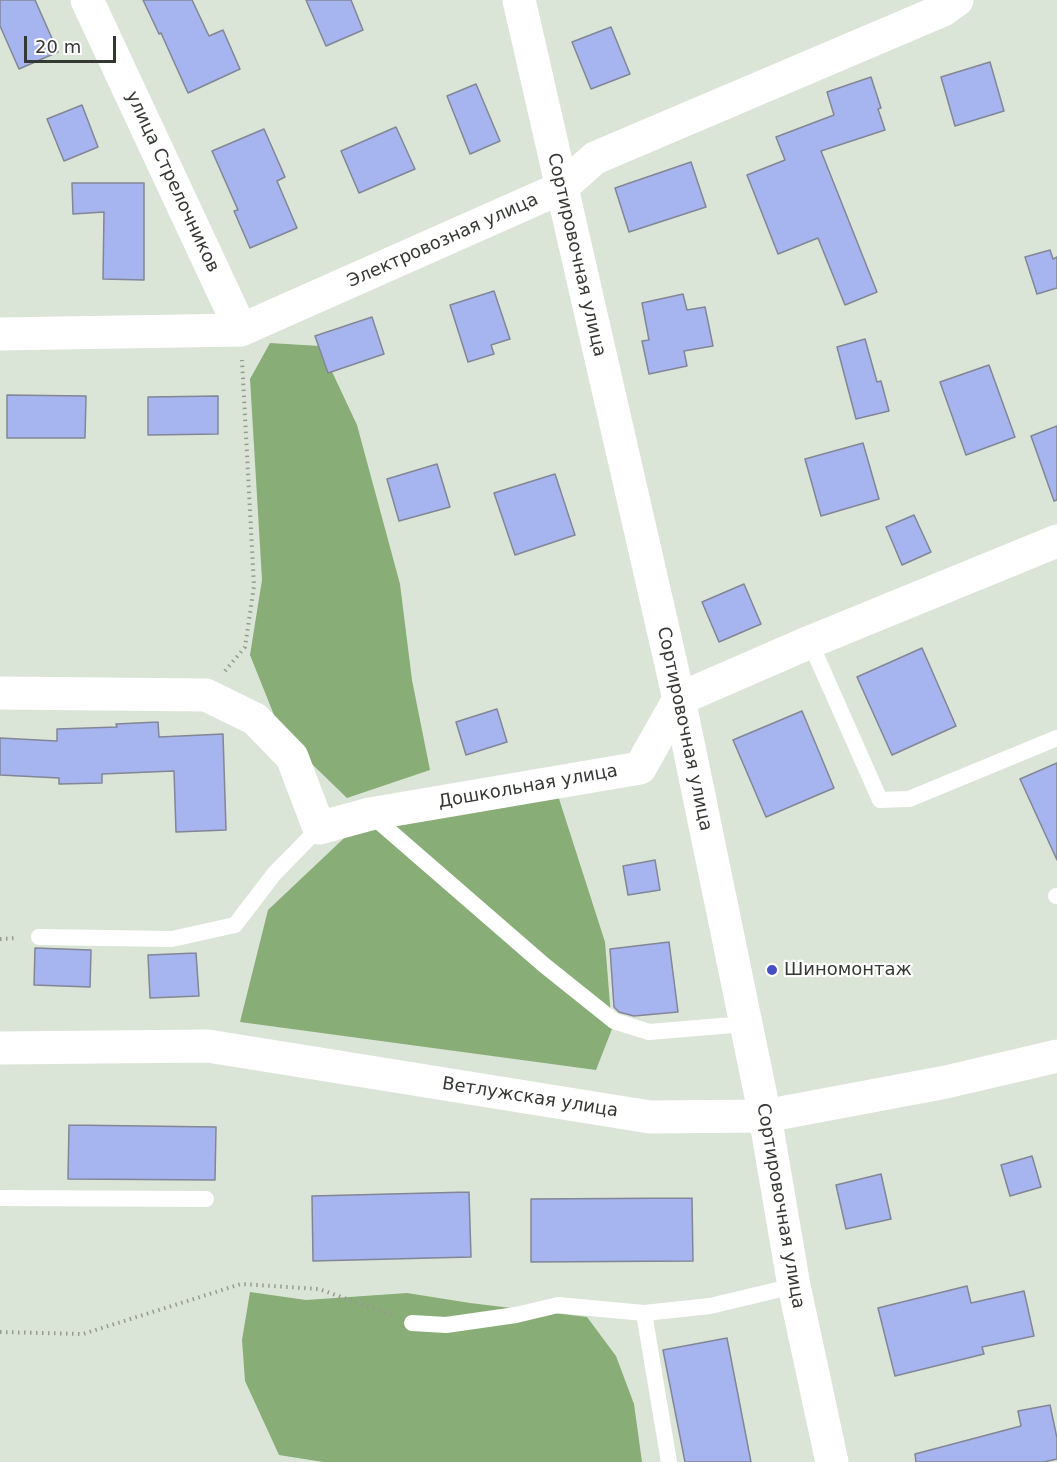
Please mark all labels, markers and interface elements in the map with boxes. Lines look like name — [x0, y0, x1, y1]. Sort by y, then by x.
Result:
scale bar — [27, 24, 118, 62]
text: 20 m — [35, 36, 81, 57]
street label: улица Стрелочников — [120, 88, 224, 276]
street label: Сортировочная улица — [542, 151, 610, 359]
street label: Электровозная улица — [344, 189, 542, 293]
street label: Сортировочная улица — [652, 625, 716, 833]
street label: Дошкольная улица — [436, 761, 620, 813]
place label: Шиномонтаж — [784, 959, 912, 981]
marker: Шиномонтаж — [765, 963, 779, 977]
street label: Ветлужская улица — [441, 1073, 619, 1123]
street label: Сортировочная улица — [751, 1102, 809, 1310]

